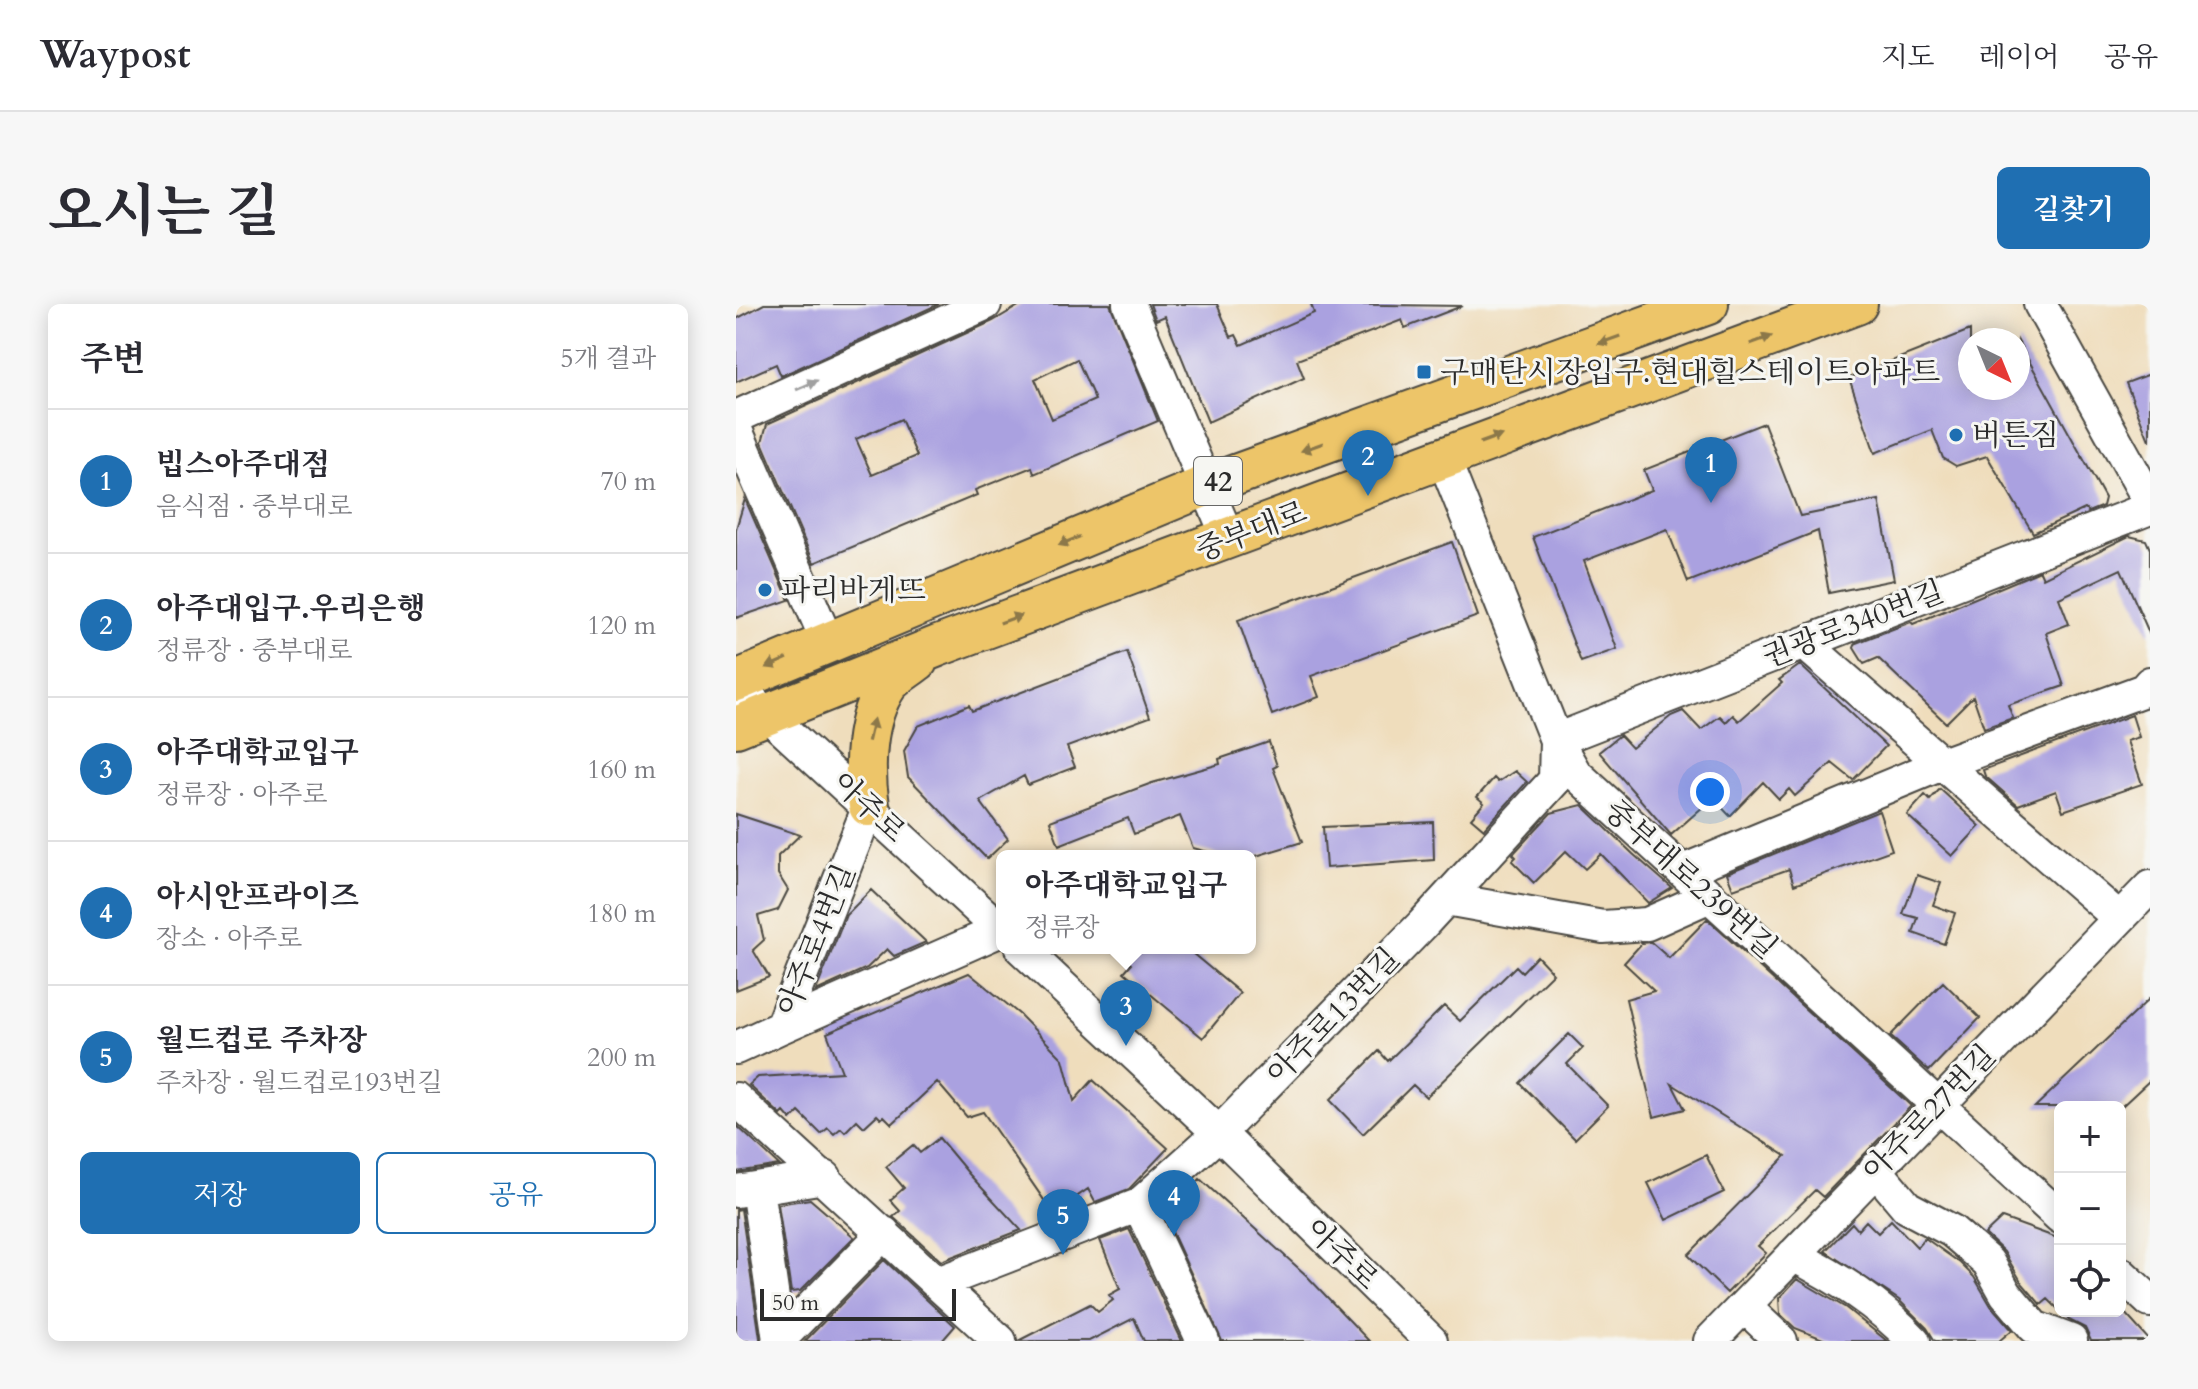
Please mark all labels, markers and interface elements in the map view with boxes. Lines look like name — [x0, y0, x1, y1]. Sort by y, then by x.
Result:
text: Waypost — [40, 29, 191, 81]
text: 지도 — [1881, 38, 1935, 76]
text: 레이어 — [1979, 38, 2060, 76]
text: 공유 — [2104, 38, 2158, 76]
button: 길찾기 — [1997, 167, 2150, 249]
text: 오시는 길 — [48, 175, 279, 250]
north arrow — [1958, 328, 2030, 400]
one-way arrow — [1749, 333, 1773, 345]
one-way arrow — [1597, 334, 1621, 347]
text: 주변 — [80, 336, 146, 382]
text: 5개 결과 — [560, 341, 656, 376]
place label: 구매탄시장입구.현대힐스테이트아파트 — [1440, 352, 1940, 393]
marker: 구매탄시장입구.현대힐스테이트아파트 — [1415, 363, 1433, 381]
one-way arrow — [795, 378, 819, 391]
place label: 버튼짐 — [1972, 415, 2059, 456]
marker: 버튼짐 — [1947, 426, 1965, 444]
pin: 2 — [1342, 430, 1394, 496]
one-way arrow — [1479, 433, 1503, 445]
pin: 1 — [1685, 437, 1737, 503]
one-way arrow — [1299, 442, 1323, 454]
text: 빕스아주대점 — [156, 444, 330, 485]
road number: 42 — [1194, 457, 1242, 505]
text: 1 — [99, 464, 113, 499]
text: 70 m — [600, 464, 656, 499]
text: 음식점 · 중부대로 — [156, 489, 352, 524]
street label: 중부대로 — [1190, 492, 1313, 571]
one-way arrow — [1057, 535, 1081, 548]
place label: 파리바게뜨 — [781, 570, 926, 611]
street label: 권광로340번길 — [1757, 571, 1950, 678]
marker: 파리바게뜨 — [756, 581, 774, 599]
text: 아주대입구.우리은행 — [156, 588, 426, 629]
text: 2 — [99, 608, 113, 643]
text: 120 m — [587, 608, 656, 643]
one-way arrow — [999, 612, 1023, 625]
text: 정류장 · 중부대로 — [156, 633, 352, 668]
one-way arrow — [766, 656, 789, 669]
one-way arrow — [865, 717, 878, 742]
text: 아주대학교입구 — [156, 732, 359, 773]
text: 3 — [99, 752, 113, 787]
text: 160 m — [587, 752, 656, 787]
street label: 아주로 — [823, 763, 914, 852]
your location — [1690, 772, 1730, 812]
text: 정류장 · 아주로 — [156, 777, 327, 812]
street label: 중부대로239번길 — [1595, 791, 1786, 968]
popup — [996, 850, 1256, 954]
street label: 아주로4번길 — [767, 858, 865, 1022]
text: 아주대학교입구 — [1025, 865, 1227, 906]
text: 아시안프라이즈 — [156, 876, 359, 917]
text: 4 — [99, 896, 113, 931]
text: 180 m — [587, 896, 656, 931]
text: 정류장 — [1025, 910, 1100, 945]
text: 장소 · 아주로 — [156, 921, 302, 956]
street label: 아주로13번길 — [1258, 939, 1409, 1094]
pin: 3 — [1100, 980, 1152, 1046]
text: 월드컵로 주차장 — [156, 1020, 367, 1061]
street label: 아주로27번길 — [1854, 1036, 2005, 1191]
text: 5 — [99, 1040, 113, 1075]
text: 200 m — [587, 1040, 656, 1075]
text: 주차장 · 월드컵로193번길 — [156, 1065, 443, 1100]
map controls — [2054, 1101, 2126, 1317]
button: + — [2054, 1101, 2126, 1173]
button: 저장 — [80, 1152, 360, 1234]
button: 공유 — [376, 1152, 656, 1234]
pin: 4 — [1148, 1170, 1200, 1236]
button: − — [2054, 1173, 2126, 1245]
pin: 5 — [1037, 1189, 1089, 1255]
street label: 아주로 — [1296, 1209, 1387, 1299]
button: locate — [2054, 1245, 2126, 1317]
scale bar — [760, 1285, 956, 1321]
text: 50 m — [772, 1288, 819, 1318]

